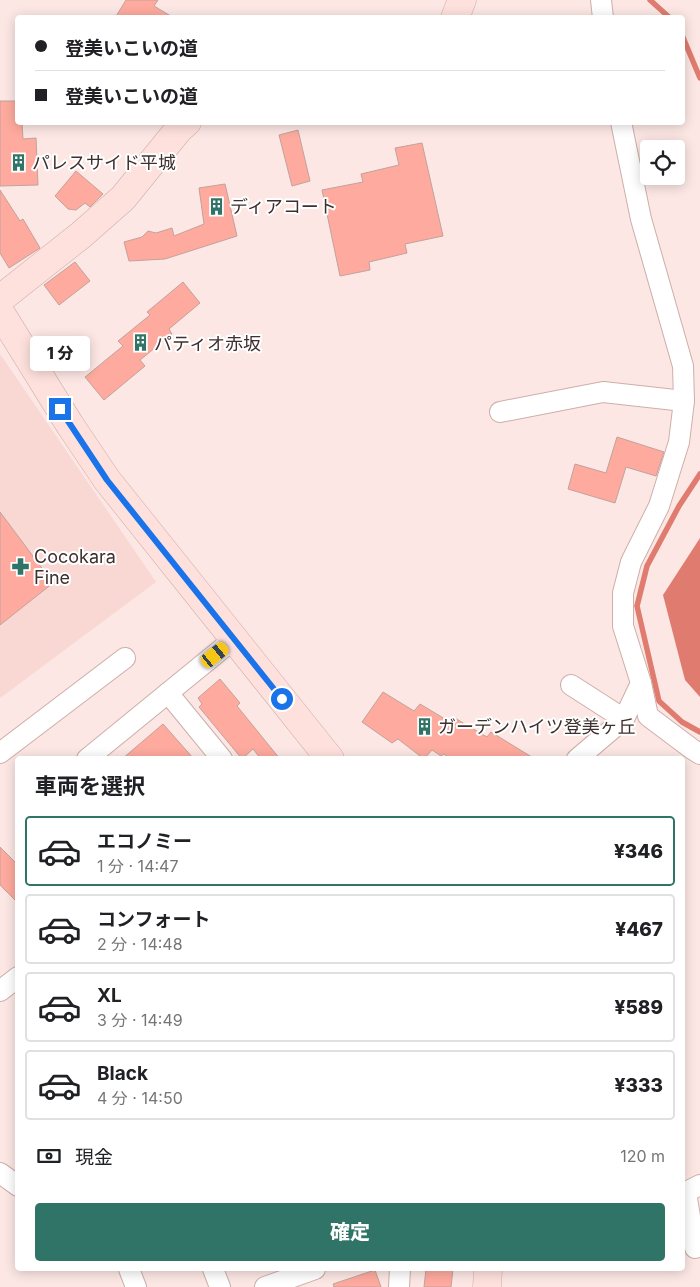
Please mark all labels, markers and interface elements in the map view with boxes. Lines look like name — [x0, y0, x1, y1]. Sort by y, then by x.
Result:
text: 登美いこいの道 — [65, 37, 198, 60]
text: 登美いこいの道 — [65, 85, 198, 108]
map controls — [640, 140, 685, 185]
button: locate — [640, 140, 685, 185]
building icon: パレスサイド平城 — [8, 152, 28, 172]
place label: パレスサイド平城 — [32, 152, 176, 173]
building icon: ディアコート — [206, 196, 226, 216]
place label: ディアコート — [230, 196, 337, 217]
building icon: パティオ赤坂 — [130, 333, 150, 353]
place label: パティオ赤坂 — [154, 333, 261, 354]
callout: 1 分 — [30, 336, 90, 372]
text: 1 分 — [47, 343, 73, 363]
route end — [49, 398, 71, 420]
place label: Cocokara Fine — [34, 546, 116, 588]
pharmacy icon: Cocokara Fine — [10, 556, 30, 576]
car — [198, 640, 231, 670]
route start — [271, 688, 293, 710]
building icon: ガーデンハイツ登美ヶ丘 — [414, 716, 434, 736]
place label: ガーデンハイツ登美ヶ丘 — [438, 716, 636, 737]
text: 車両を選択 — [35, 773, 145, 799]
icon: car — [37, 829, 82, 874]
text: エコノミー — [97, 830, 192, 853]
text: ¥346 — [614, 840, 663, 863]
text: 1 分 · 14:47 — [97, 856, 178, 876]
icon: car — [37, 907, 82, 952]
text: コンフォート — [97, 908, 210, 931]
text: ¥467 — [615, 918, 663, 941]
text: 2 分 · 14:48 — [97, 934, 183, 954]
text: XL — [97, 984, 122, 1007]
icon: car — [37, 985, 82, 1030]
text: ¥589 — [614, 996, 663, 1019]
text: 3 分 · 14:49 — [97, 1010, 183, 1030]
text: Black — [97, 1062, 148, 1085]
icon: car — [37, 1063, 82, 1108]
text: ¥333 — [615, 1074, 663, 1097]
text: 4 分 · 14:50 — [97, 1088, 183, 1108]
icon: cash — [35, 1142, 63, 1170]
text: 現金 — [75, 1146, 113, 1169]
text: 120 m — [620, 1146, 665, 1166]
button: 確定 — [35, 1203, 665, 1261]

